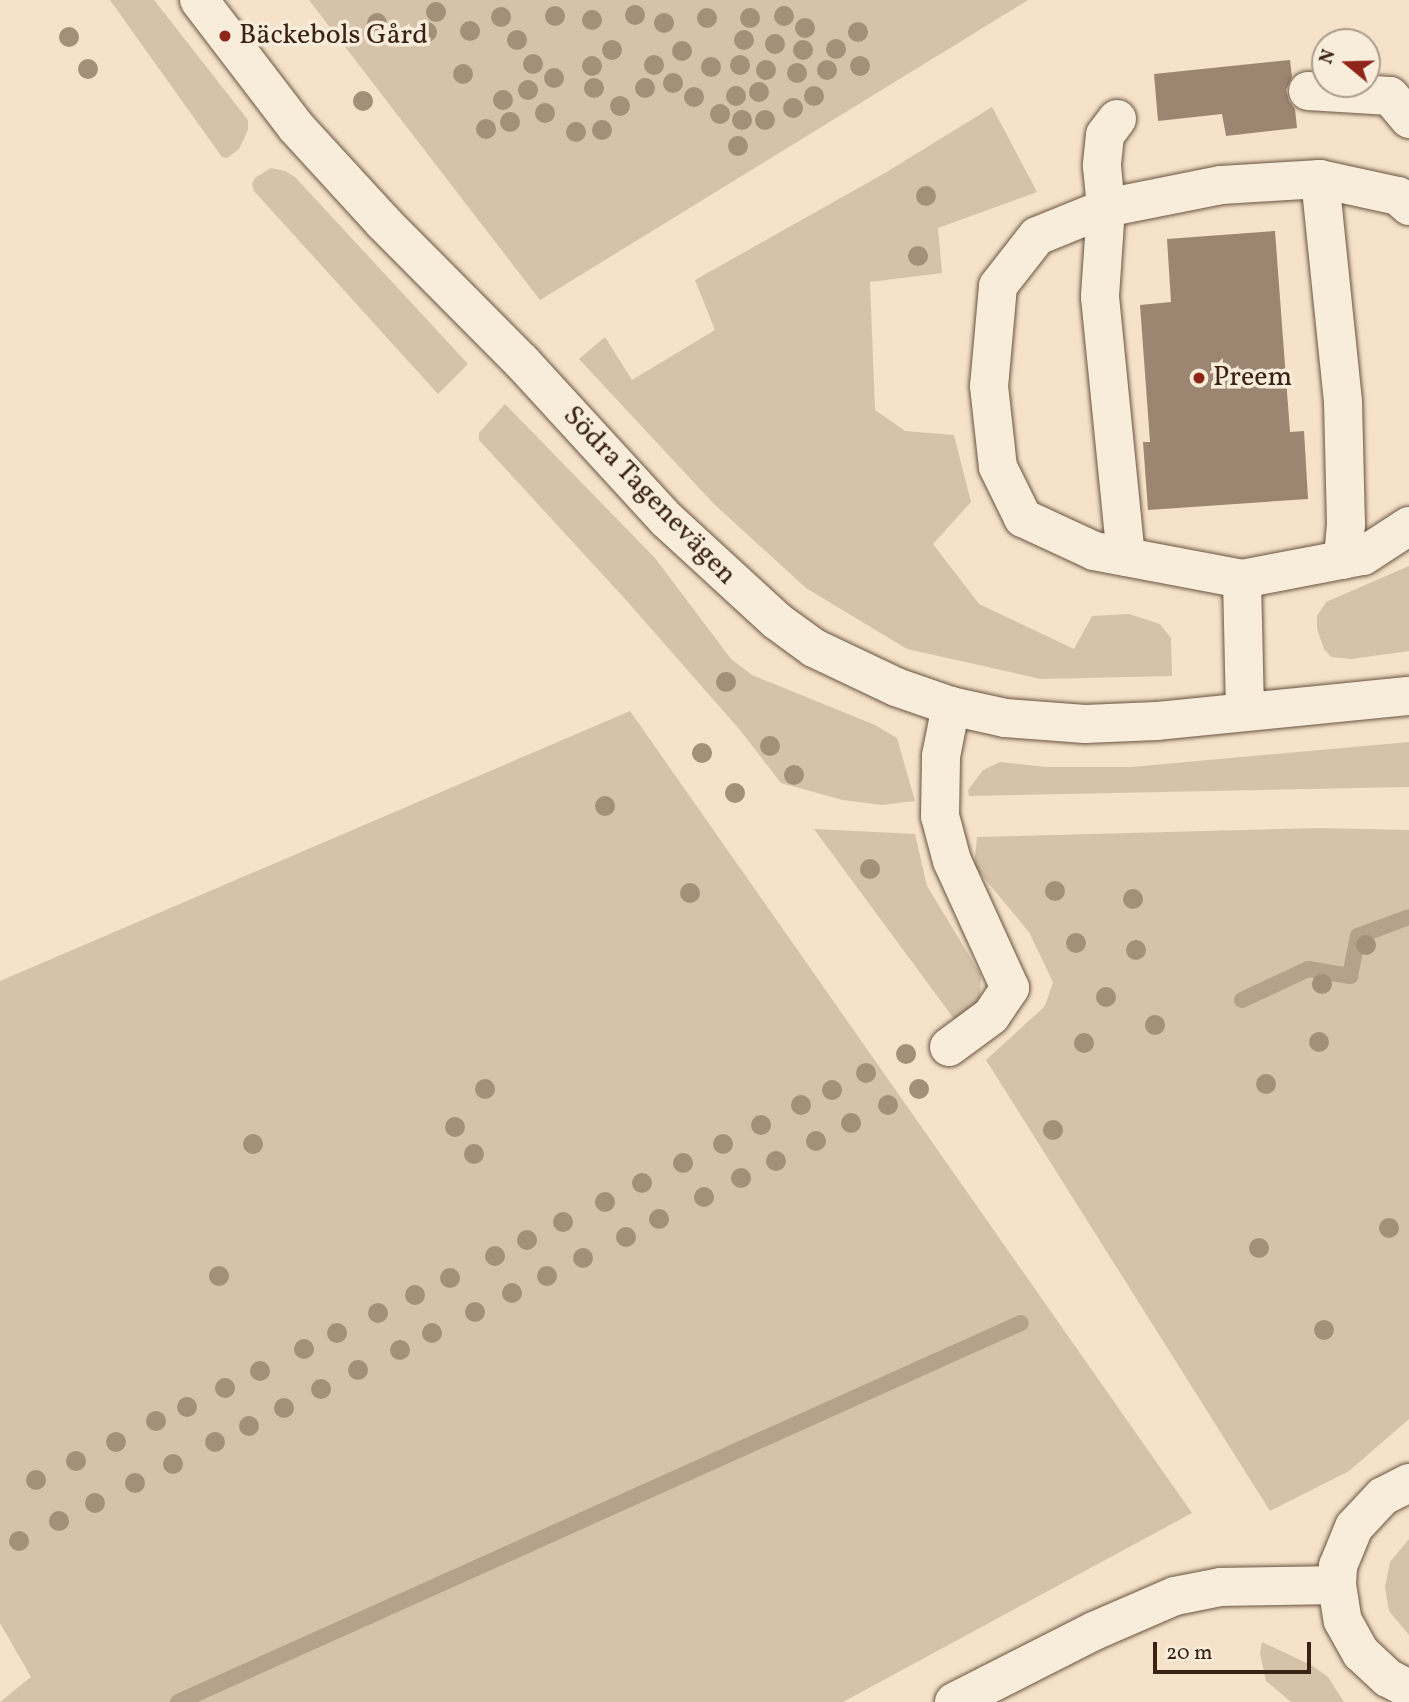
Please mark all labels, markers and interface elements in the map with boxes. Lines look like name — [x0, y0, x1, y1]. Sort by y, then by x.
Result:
place label: Bäckebols Gård — [239, 19, 428, 53]
marker: Bäckebols Gård — [217, 28, 233, 44]
north arrow — [1311, 28, 1381, 98]
text: N — [1313, 46, 1343, 68]
place label: Preem — [1213, 361, 1292, 395]
marker: Preem — [1191, 370, 1207, 386]
street label: Södra Tagenevägen — [555, 399, 743, 593]
scale bar — [1157, 1628, 1314, 1672]
text: 20 m — [1166, 1639, 1212, 1668]

